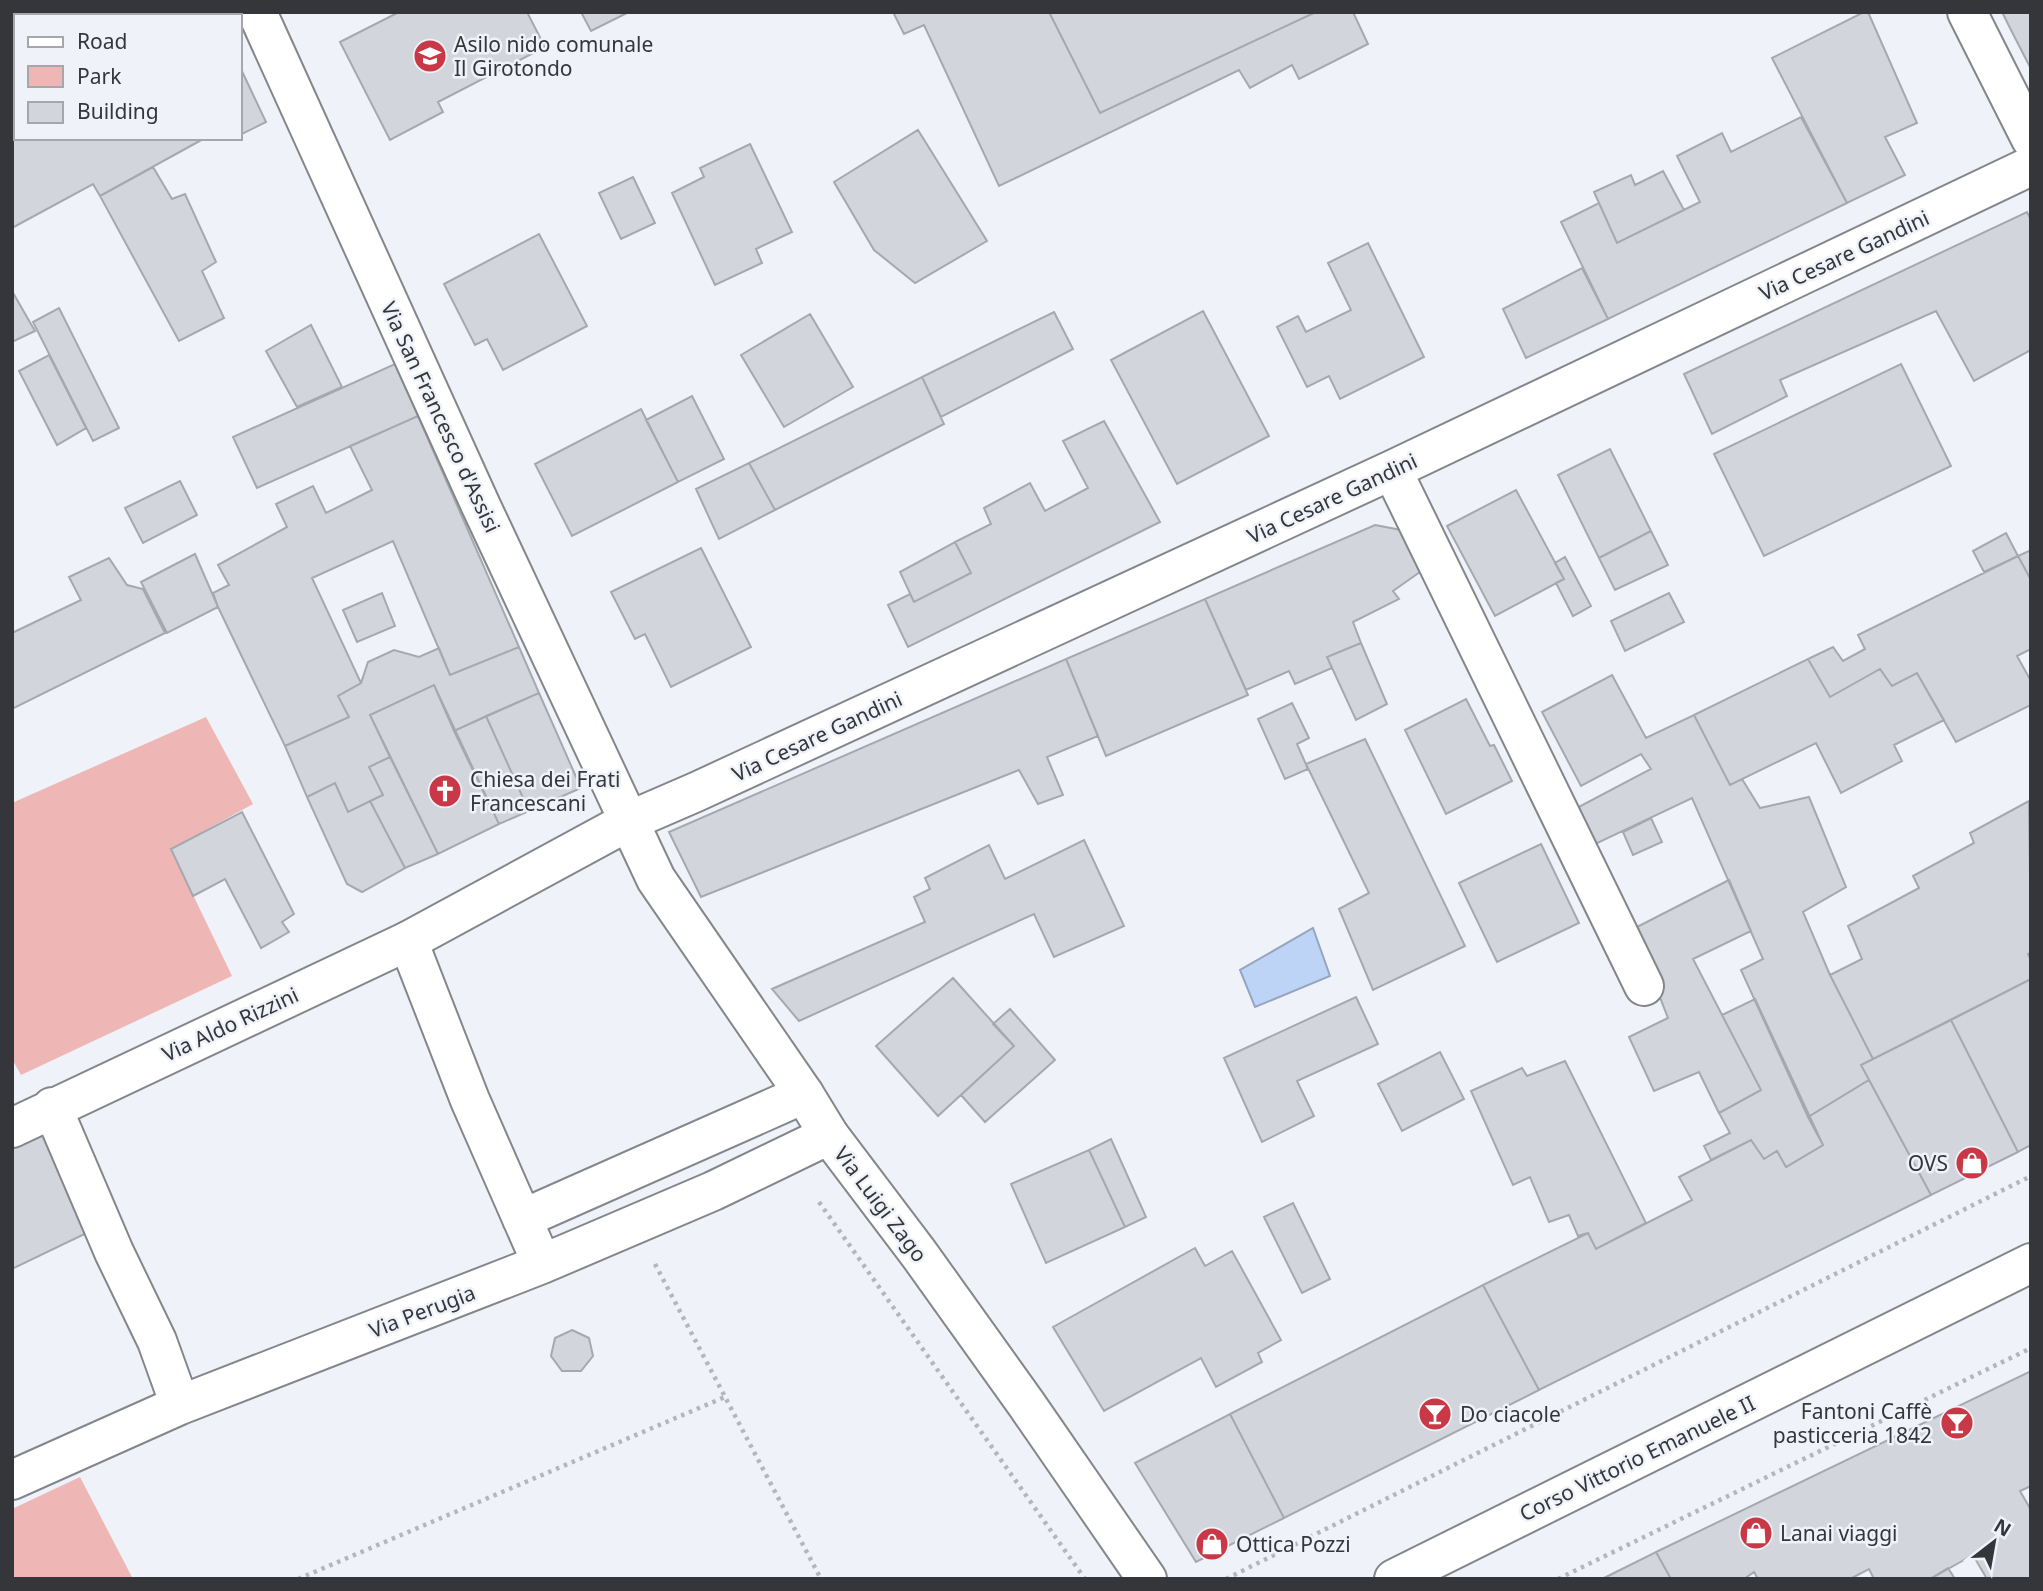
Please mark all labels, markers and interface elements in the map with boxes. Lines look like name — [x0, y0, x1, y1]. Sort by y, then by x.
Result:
legend — [14, 14, 242, 140]
text: Road — [77, 27, 127, 55]
place label: Asilo nido comunale Il Girotondo — [454, 30, 653, 82]
school or university icon: Asilo nido comunale Il Girotondo — [411, 37, 449, 75]
text: Park — [77, 62, 122, 90]
text: Building — [77, 97, 159, 125]
street label: Via Cesare Gandini — [1754, 203, 1934, 307]
street label: Via San Francesco d'Assisi — [375, 297, 507, 537]
street label: Via Cesare Gandini — [1242, 446, 1422, 550]
street label: Via Cesare Gandini — [727, 684, 907, 788]
place label: Chiesa dei Frati Francescani — [470, 765, 620, 817]
church icon: Chiesa dei Frati Francescani — [426, 772, 464, 810]
street label: Via Aldo Rizzini — [157, 980, 303, 1068]
street label: Via Luigi Zago — [828, 1141, 934, 1267]
shop icon: OVS — [1953, 1144, 1991, 1182]
place label: OVS — [1908, 1149, 1948, 1177]
street label: Via Perugia — [365, 1278, 479, 1344]
street label: Corso Vittorio Emanuele II — [1515, 1389, 1759, 1527]
bar icon: Do ciacole — [1416, 1395, 1454, 1433]
place label: Fantoni Caffè pasticceria 1842 — [1773, 1397, 1932, 1449]
place label: Do ciacole — [1460, 1400, 1561, 1428]
bar icon: Fantoni Caffè pasticceria 1842 — [1938, 1404, 1976, 1442]
north arrow — [1959, 1507, 2029, 1577]
text: N — [1989, 1512, 2016, 1543]
shop icon: Lanai viaggi — [1737, 1514, 1775, 1552]
place label: Lanai viaggi — [1780, 1519, 1898, 1547]
shop icon: Ottica Pozzi — [1193, 1525, 1231, 1563]
place label: Ottica Pozzi — [1236, 1530, 1351, 1558]

